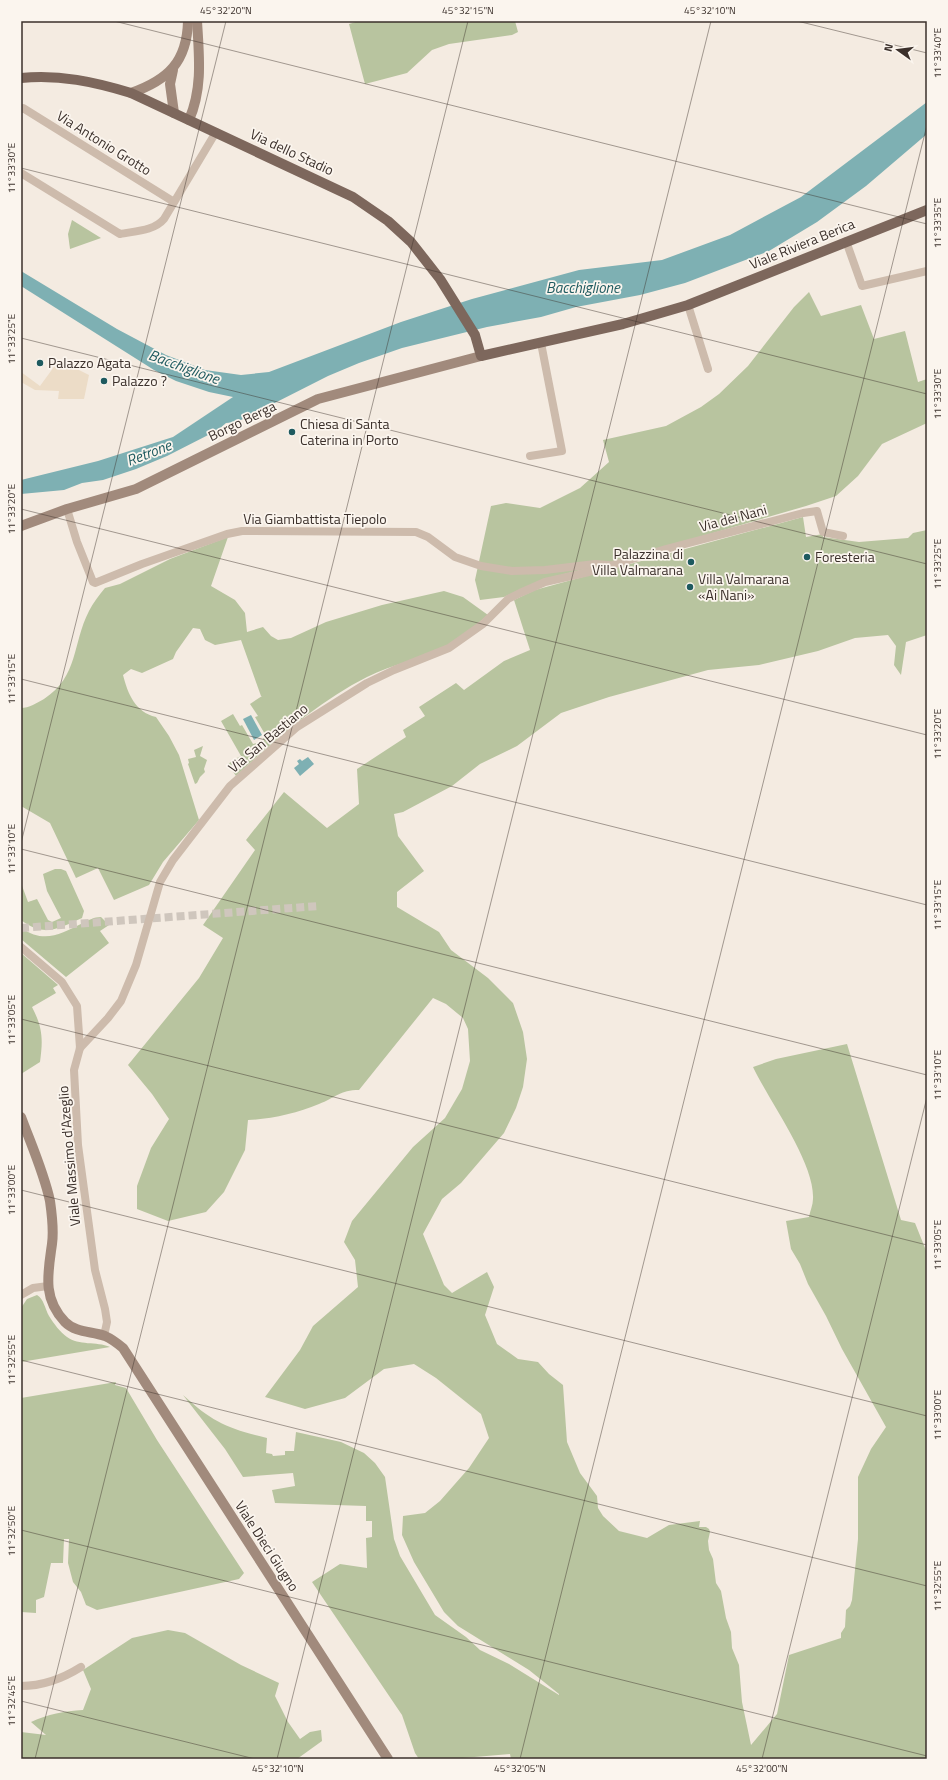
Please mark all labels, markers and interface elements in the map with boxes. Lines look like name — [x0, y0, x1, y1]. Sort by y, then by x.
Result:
text: 45°32'20"N — [200, 3, 252, 18]
text: 45°32'15"N — [442, 3, 494, 18]
text: 45°32'10"N — [684, 3, 736, 18]
text: 11°33'40"E — [930, 27, 945, 78]
north arrow — [878, 30, 918, 70]
text: N — [880, 42, 897, 53]
street label: Via Antonio Grotto — [53, 105, 156, 180]
street label: Via dello Stadio — [247, 123, 337, 180]
text: 11°33'30"E — [4, 142, 19, 193]
text: 11°33'35"E — [930, 197, 945, 248]
street label: Viale Riviera Berica — [746, 213, 858, 274]
water label: Bacchiglione — [546, 276, 621, 299]
text: 11°33'25"E — [4, 313, 19, 364]
water label: Bacchiglione — [146, 343, 224, 390]
place label: Palazzo Agata — [48, 352, 131, 373]
marker: Palazzo Agata — [35, 358, 45, 368]
text: 11°33'30"E — [930, 368, 945, 419]
place label: Palazzo ? — [112, 370, 167, 391]
marker: Palazzo ? — [99, 376, 109, 386]
street label: Borgo Berga — [204, 395, 279, 446]
place label: Chiesa di Santa Caterina in Porto — [300, 413, 399, 450]
marker: Chiesa di Santa Caterina in Porto — [287, 427, 297, 437]
water label: Retrone — [123, 433, 176, 472]
text: 11°33'20"E — [4, 483, 19, 534]
street label: Via dei Nani — [697, 498, 769, 537]
street label: Via Giambattista Tiepolo — [243, 508, 387, 529]
text: 11°33'25"E — [930, 538, 945, 589]
place label: Palazzina di Villa Valmarana — [592, 543, 683, 580]
place label: Foresteria — [815, 546, 875, 567]
marker: Foresteria — [802, 552, 812, 562]
marker: Palazzina di Villa Valmarana — [686, 557, 696, 567]
place label: Villa Valmarana «Ai Nani» — [698, 568, 789, 605]
marker: Villa Valmarana «Ai Nani» — [685, 582, 695, 592]
text: 11°33'15"E — [4, 653, 19, 704]
street label: Via San Bastiano — [223, 698, 312, 777]
text: 11°33'20"E — [930, 708, 945, 759]
text: 11°33'10"E — [4, 823, 19, 874]
text: 11°33'15"E — [930, 879, 945, 930]
text: 11°33'05"E — [4, 994, 19, 1045]
text: 11°33'10"E — [930, 1049, 945, 1100]
street label: Viale Massimo d'Azeglio — [52, 1085, 85, 1227]
text: 11°33'00"E — [4, 1164, 19, 1215]
text: 11°33'05"E — [930, 1219, 945, 1270]
text: 11°32'55"E — [4, 1334, 19, 1385]
text: 11°33'00"E — [930, 1389, 945, 1440]
street label: Viale Dieci Giugno — [230, 1496, 305, 1595]
text: 11°32'50"E — [4, 1505, 19, 1556]
text: 11°32'55"E — [930, 1560, 945, 1611]
text: 11°32'45"E — [4, 1675, 19, 1726]
text: 45°32'10"N — [252, 1761, 304, 1776]
text: 45°32'05"N — [494, 1761, 546, 1776]
text: 45°32'00"N — [736, 1761, 788, 1776]

